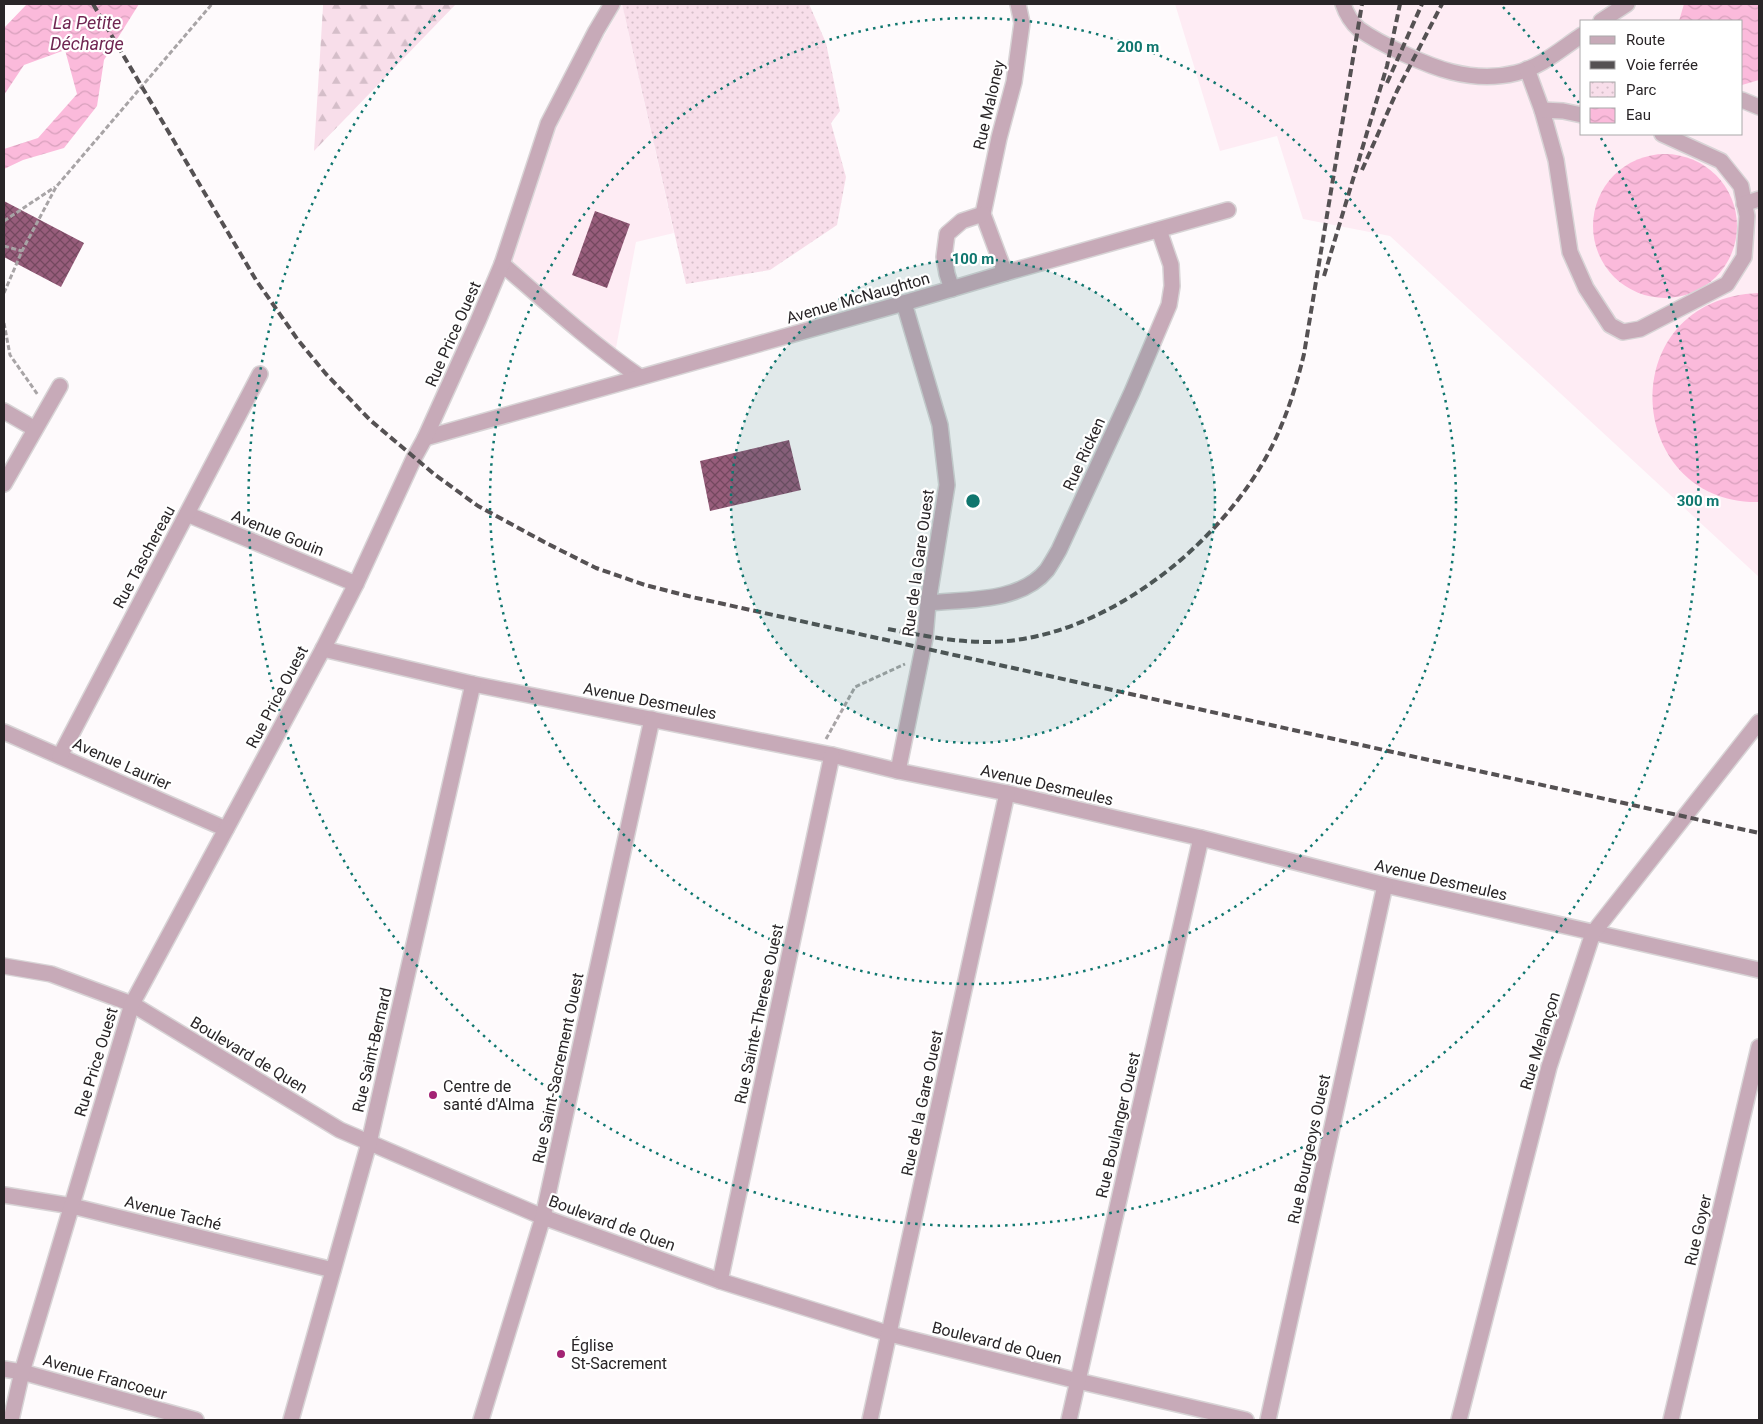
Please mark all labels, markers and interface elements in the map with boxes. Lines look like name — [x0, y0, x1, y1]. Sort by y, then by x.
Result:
water label: La Petite Décharge — [50, 12, 124, 54]
legend — [1580, 20, 1743, 135]
text: Route — [1626, 31, 1665, 49]
text: 200 m — [1117, 38, 1159, 56]
text: Voie ferrée — [1626, 56, 1698, 74]
street label: Rue Maloney — [969, 58, 1009, 152]
text: Parc — [1626, 81, 1656, 99]
text: Eau — [1626, 106, 1651, 124]
text: 100 m — [952, 250, 994, 268]
street label: Avenue McNaughton — [784, 268, 932, 328]
street label: Rue Price Ouest — [421, 278, 485, 390]
street label: Rue Ricken — [1059, 414, 1109, 494]
street label: Rue de la Gare Ouest — [898, 488, 938, 638]
centre of rings — [964, 492, 982, 510]
text: 300 m — [1677, 492, 1719, 510]
street label: Rue Taschereau — [109, 502, 179, 612]
street label: Avenue Gouin — [229, 506, 327, 560]
street label: Rue Price Ouest — [242, 643, 312, 751]
street label: Avenue Desmeules — [582, 679, 718, 723]
street label: Avenue Laurier — [70, 734, 175, 794]
street label: Avenue Desmeules — [979, 761, 1115, 809]
street label: Avenue Desmeules — [1373, 856, 1509, 904]
street label: Rue Sainte-Therese Ouest — [731, 922, 787, 1106]
street label: Rue Saint-Sacrement Ouest — [528, 971, 588, 1165]
street label: Rue Saint-Bernard — [348, 986, 396, 1114]
street label: Rue Melançon — [1516, 990, 1564, 1092]
street label: Rue Price Ouest — [70, 1005, 122, 1119]
street label: Boulevard de Quen — [187, 1012, 311, 1098]
street label: Rue de la Gare Ouest — [897, 1028, 947, 1178]
street label: Rue Boulanger Ouest — [1092, 1050, 1144, 1200]
street label: Rue Bourgeoys Ouest — [1284, 1072, 1334, 1226]
place label: Centre de santé d'Alma — [443, 1077, 534, 1114]
marker: Centre de santé d'Alma — [427, 1089, 439, 1101]
street label: Boulevard de Quen — [546, 1191, 678, 1255]
street label: Avenue Taché — [123, 1192, 223, 1234]
street label: Rue Goyer — [1681, 1192, 1716, 1267]
street label: Boulevard de Quen — [930, 1318, 1064, 1368]
place label: Église St-Sacrement — [571, 1336, 667, 1373]
marker: Église St-Sacrement — [555, 1348, 567, 1360]
street label: Avenue Francoeur — [41, 1350, 170, 1404]

